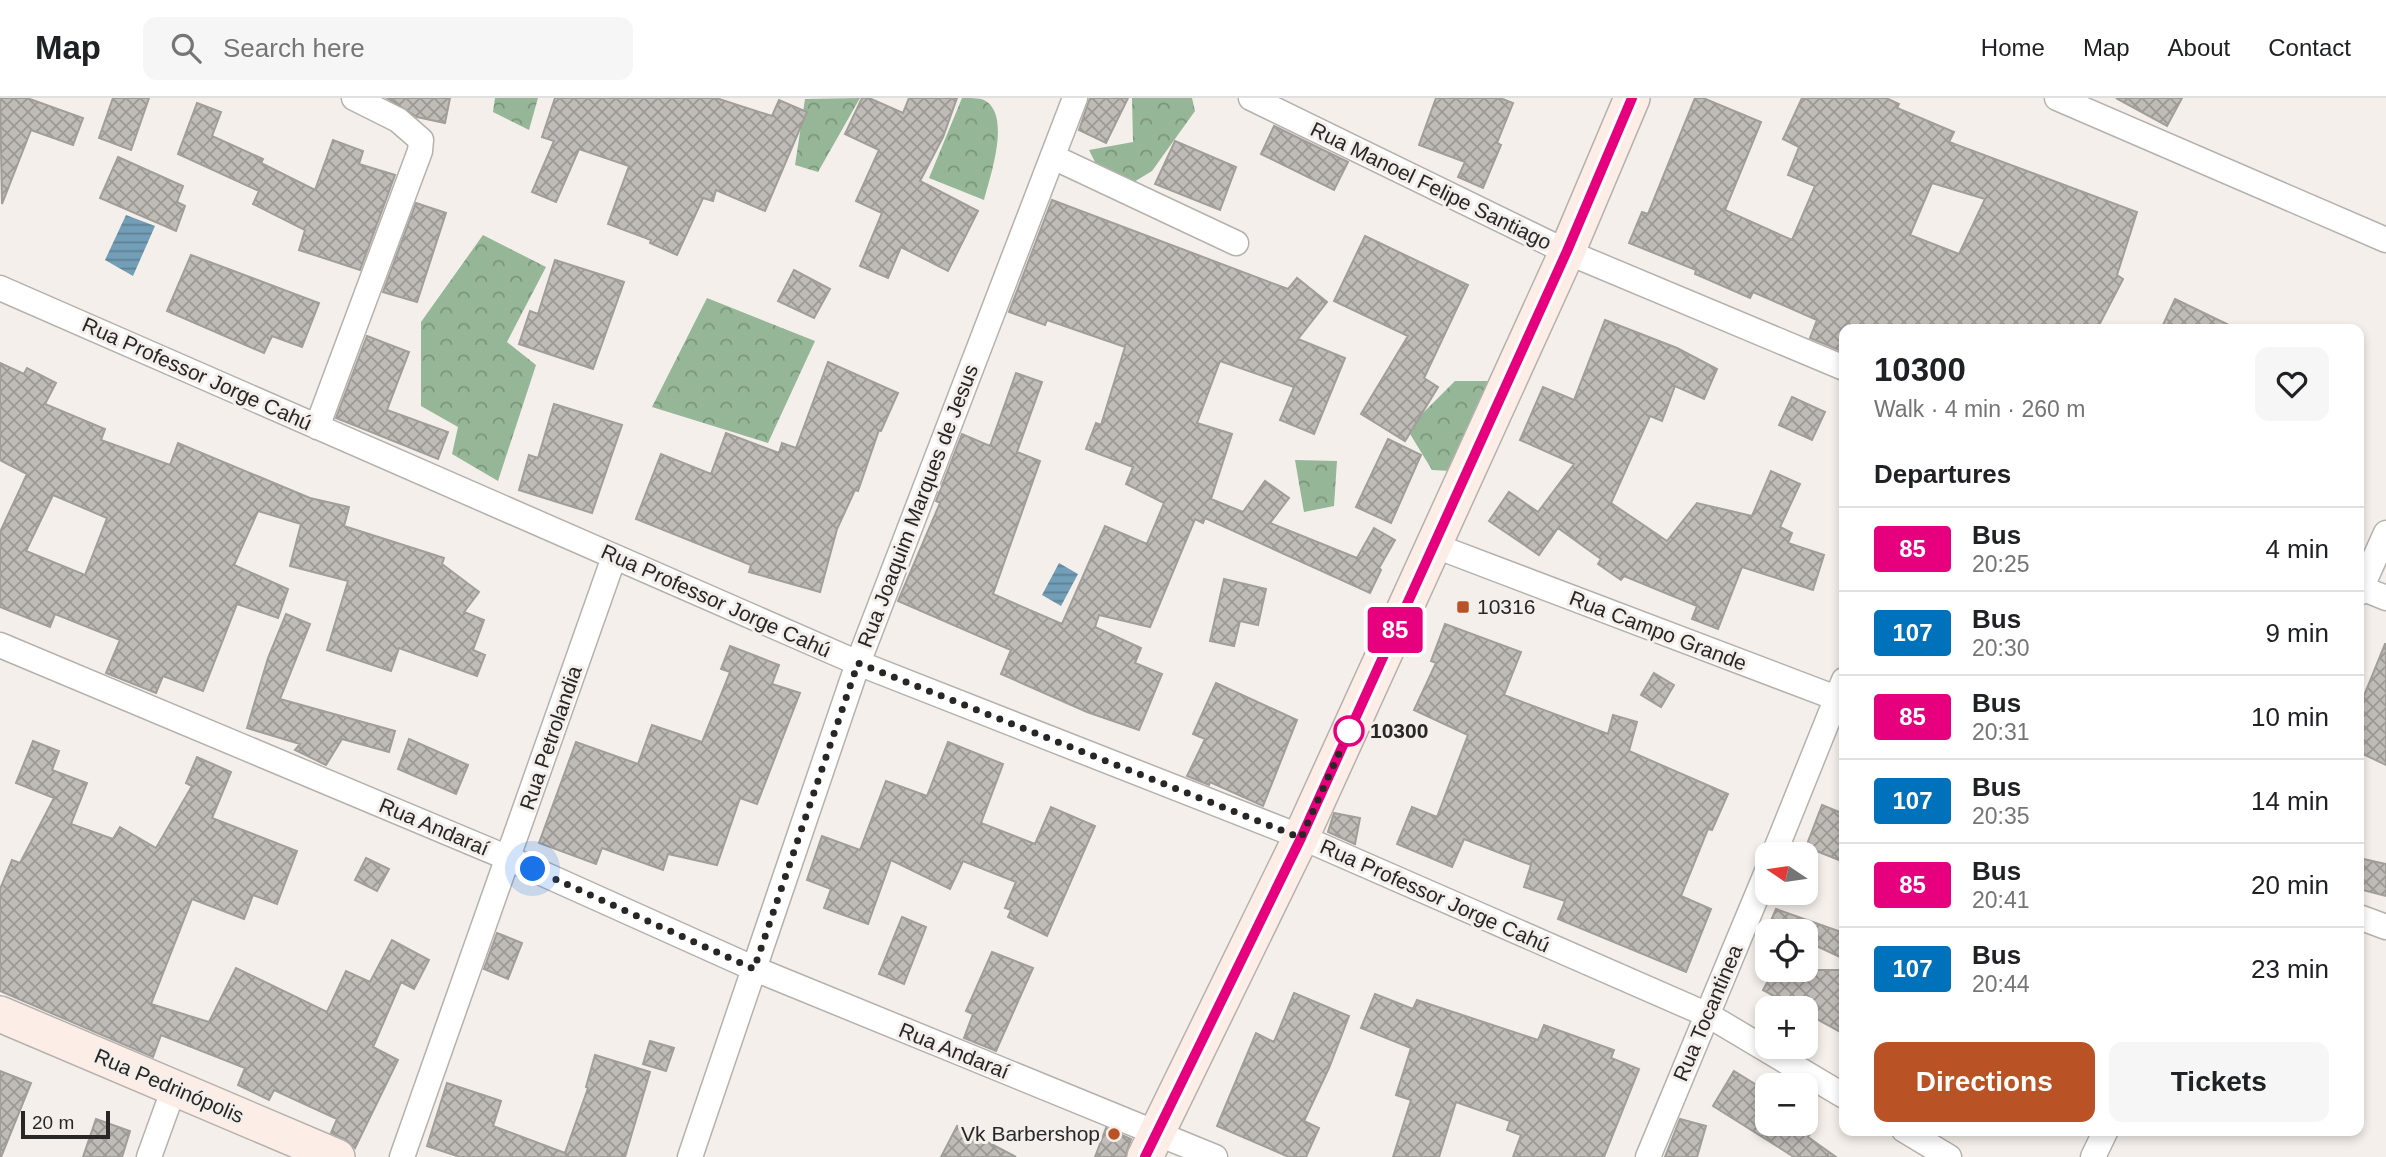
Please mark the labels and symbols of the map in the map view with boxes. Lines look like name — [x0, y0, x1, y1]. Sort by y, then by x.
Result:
street label: Rua Manoel Felipe Santiago — [1307, 117, 1555, 254]
street label: Rua Professor Jorge Cahú — [79, 312, 315, 435]
street label: Rua Joaquim Marques de Jesus — [853, 361, 982, 651]
street label: Rua Professor Jorge Cahú — [598, 539, 834, 662]
street label: Rua Campo Grande — [1566, 586, 1750, 675]
place label: 10316 — [1477, 595, 1535, 618]
marker: 10316 — [1455, 599, 1471, 615]
line badge: 85 — [1364, 607, 1426, 653]
street label: Rua Petrolandia — [515, 663, 586, 813]
marker: 10300 — [1334, 716, 1364, 746]
place label: 10300 — [1370, 719, 1428, 742]
street label: Rua Andaraí — [376, 793, 493, 860]
street label: Rua Professor Jorge Cahú — [1317, 834, 1553, 957]
north arrow — [1755, 842, 1818, 905]
your location — [515, 851, 550, 886]
street label: Rua Tocantinea — [1669, 941, 1747, 1084]
street label: Rua Andaraí — [896, 1018, 1013, 1083]
street label: Rua Pedrinópolis — [91, 1044, 247, 1127]
scale bar — [21, 1108, 110, 1140]
place label: Vk Barbershop — [961, 1122, 1100, 1145]
marker: Vk Barbershop — [1106, 1126, 1122, 1142]

